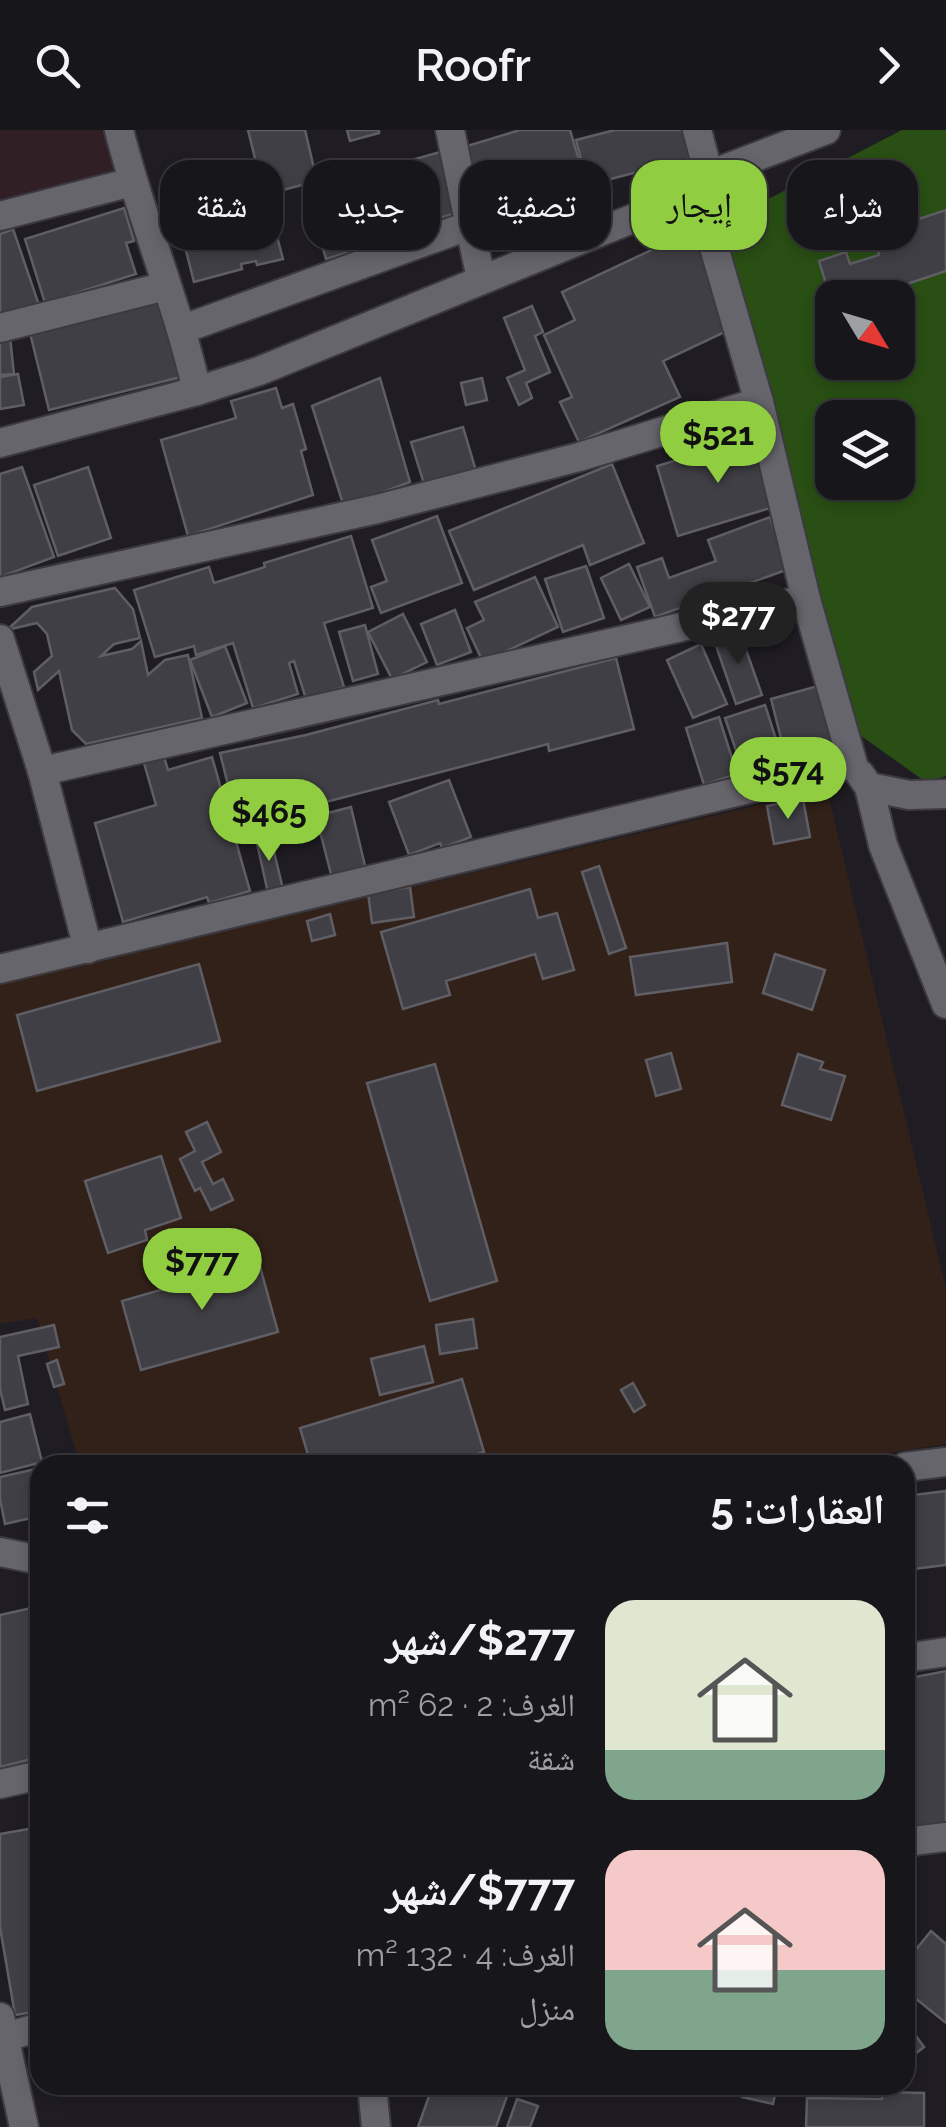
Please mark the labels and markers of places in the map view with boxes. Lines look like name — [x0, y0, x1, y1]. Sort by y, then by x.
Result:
pin: $521 — [659, 401, 777, 486]
pin: $277 — [679, 582, 797, 667]
pin: $574 — [729, 737, 847, 822]
pin: $465 — [210, 779, 328, 864]
pin: $777 — [143, 1228, 261, 1313]

